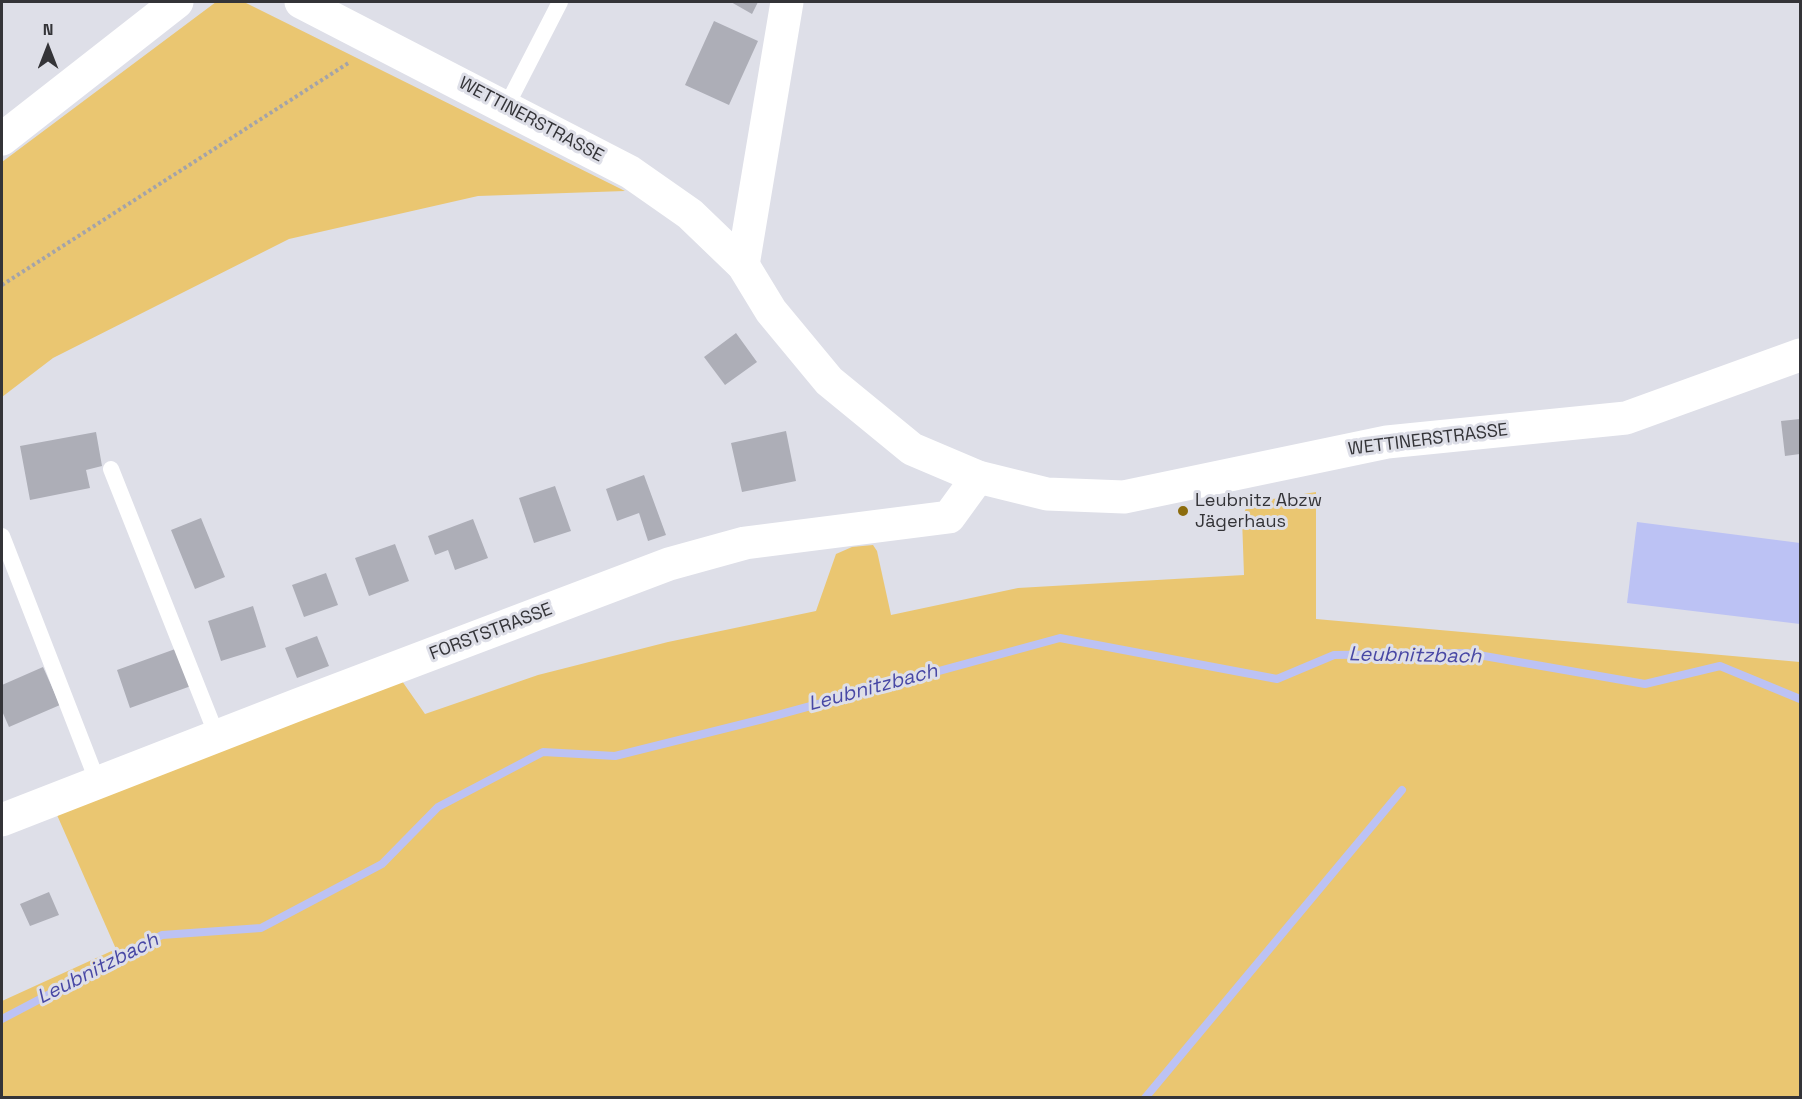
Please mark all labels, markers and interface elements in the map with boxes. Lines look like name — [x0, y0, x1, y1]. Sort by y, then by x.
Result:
north arrow — [18, 18, 78, 78]
text: N — [43, 19, 53, 40]
street label: WETTINERSTRASSE — [455, 73, 607, 167]
street label: WETTINERSTRASSE — [1347, 419, 1509, 461]
place label: Leubnitz Abzw Jägerhaus — [1195, 490, 1322, 532]
marker: Leubnitz Abzw Jägerhaus — [1176, 504, 1190, 518]
street label: FORSTSTRASSE — [427, 599, 555, 665]
water label: Leubnitzbach — [1348, 643, 1482, 669]
water label: Leubnitzbach — [806, 659, 940, 717]
water label: Leubnitzbach — [33, 928, 163, 1010]

